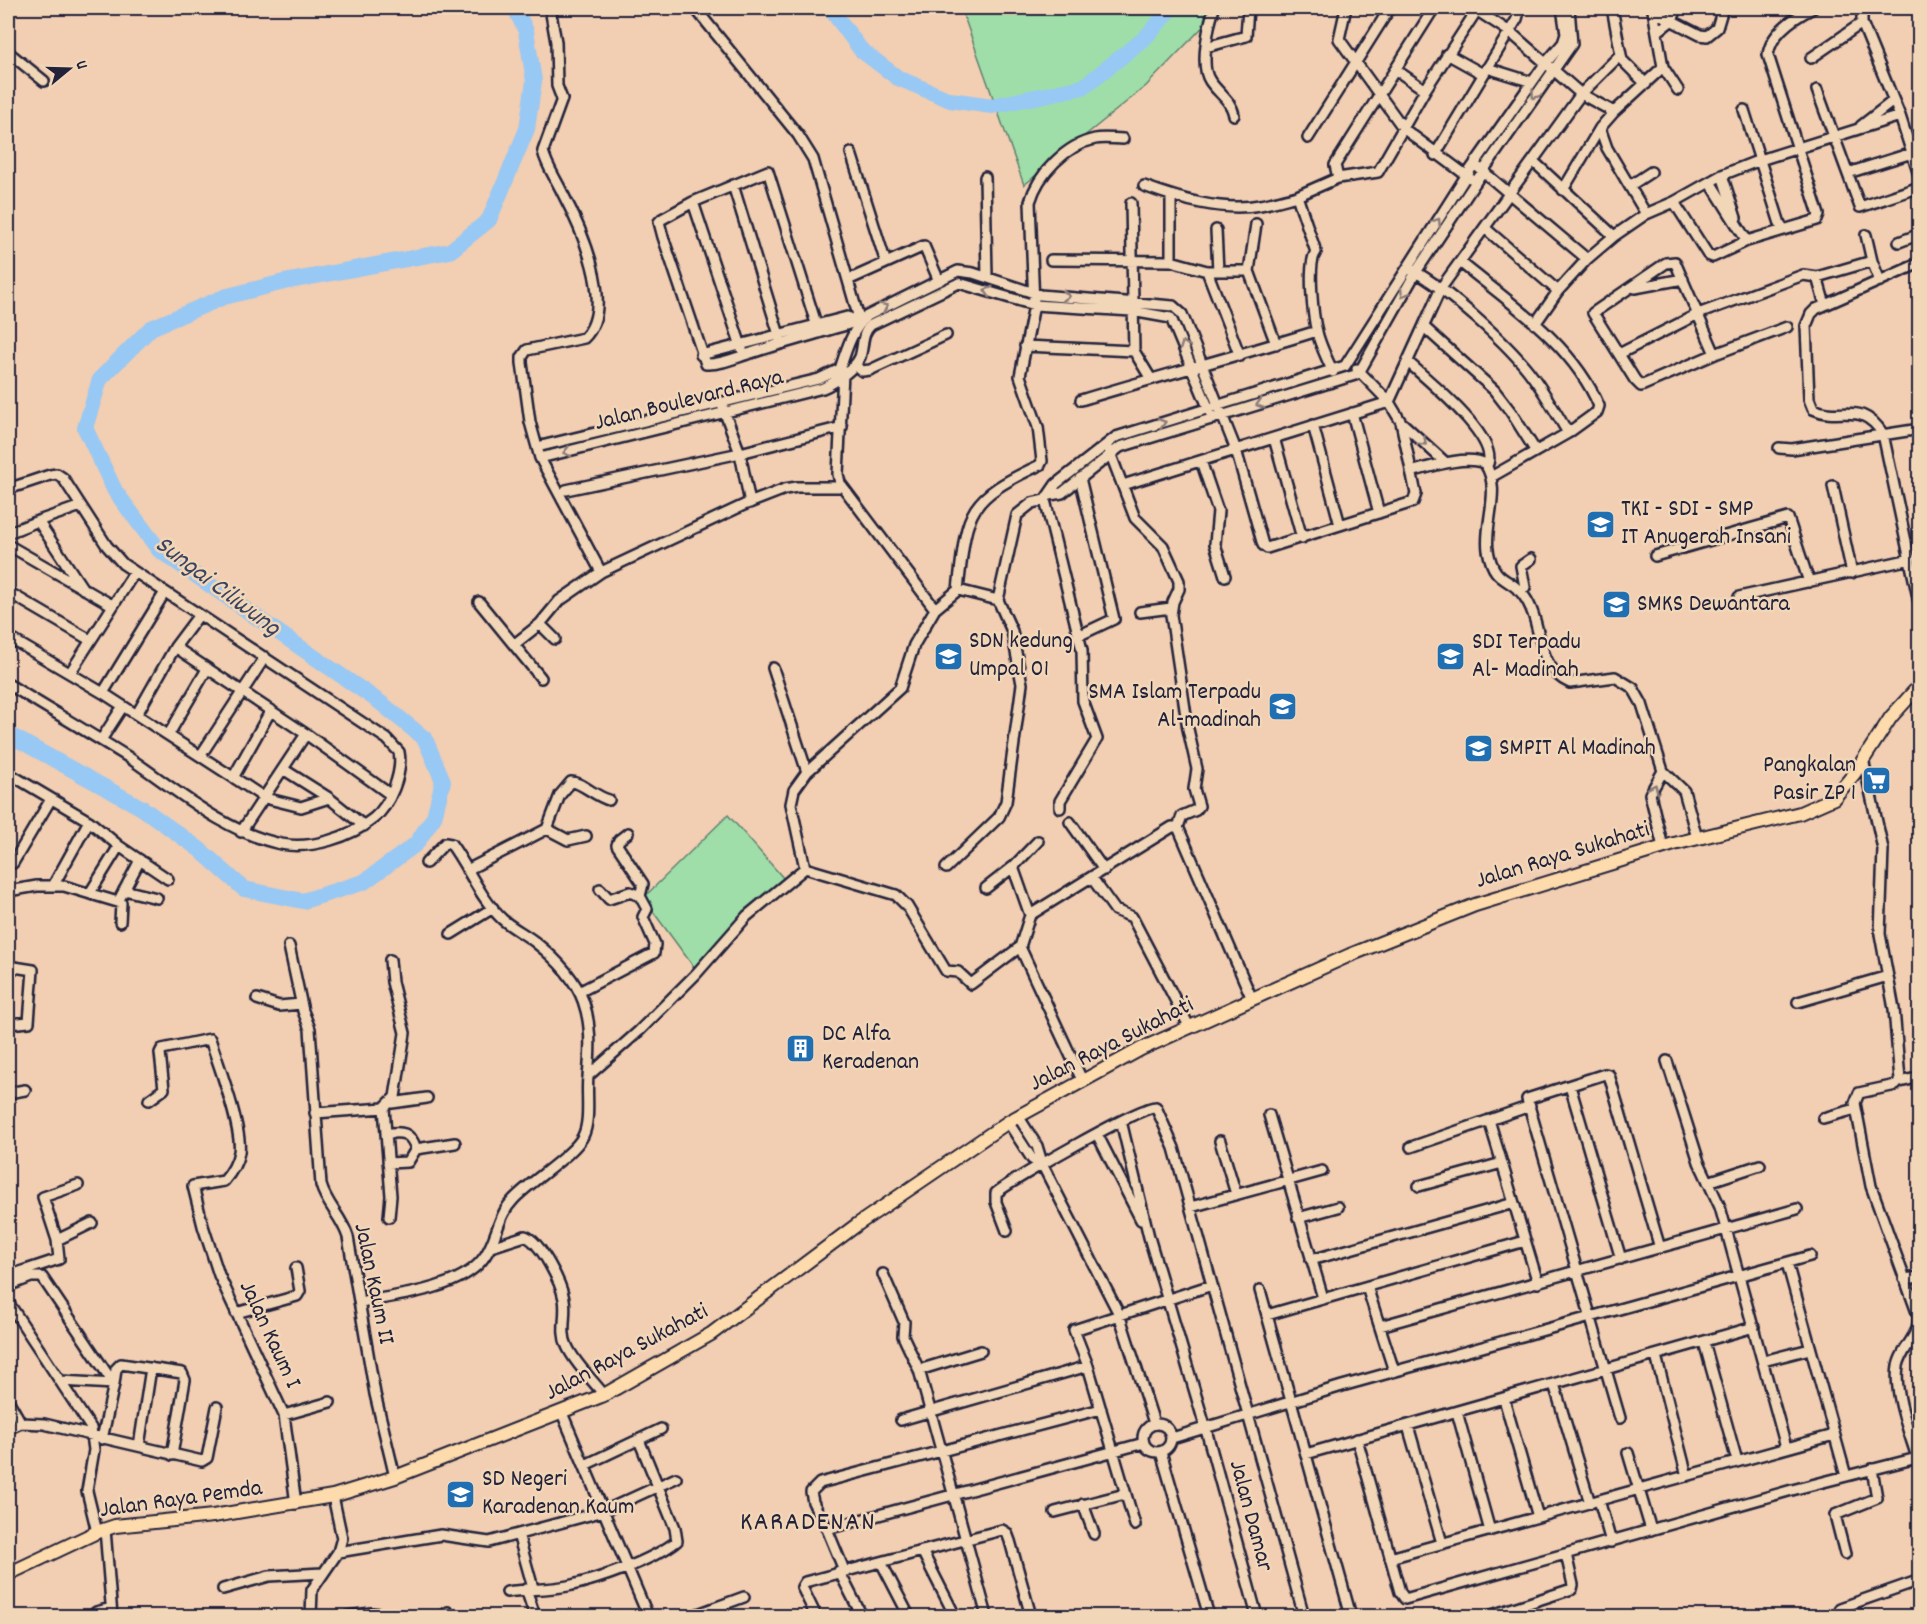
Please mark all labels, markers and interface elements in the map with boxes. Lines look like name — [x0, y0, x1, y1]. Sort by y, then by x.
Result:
north arrow — [39, 39, 99, 99]
text: U — [69, 58, 93, 73]
one-way arrow — [1531, 89, 1542, 100]
one-way arrow — [1429, 218, 1441, 228]
one-way arrow — [983, 286, 994, 298]
one-way arrow — [1400, 287, 1411, 297]
one-way arrow — [1062, 290, 1071, 303]
one-way arrow — [877, 303, 888, 314]
one-way arrow — [1179, 340, 1191, 351]
street label: Jalan Boulevard Raya — [591, 361, 787, 441]
one-way arrow — [1256, 397, 1266, 409]
one-way arrow — [1156, 418, 1167, 430]
one-way arrow — [1416, 435, 1427, 446]
one-way arrow — [562, 444, 572, 457]
place label: TKI - SDI - SMP IT Anugerah Insani — [1621, 493, 1791, 555]
school or university icon: TKI - SDI - SMP IT Anugerah Insani — [1584, 508, 1616, 540]
water label: Sungai Ciliwung — [146, 527, 289, 648]
place label: SMKS Dewantara — [1637, 588, 1791, 622]
school or university icon: SMKS Dewantara — [1600, 589, 1632, 621]
place label: SDN kedung Umpal 01 — [969, 625, 1073, 687]
place label: SDI Terpadu Al- Madinah — [1472, 626, 1581, 688]
school or university icon: SDN kedung Umpal 01 — [932, 640, 964, 672]
school or university icon: SDI Terpadu Al- Madinah — [1435, 641, 1467, 673]
place label: SMA Islam Terpadu Al-madinah — [1088, 676, 1261, 738]
school or university icon: SMA Islam Terpadu Al-madinah — [1266, 691, 1298, 723]
place label: SMPIT Al Madinah — [1499, 732, 1656, 766]
school or university icon: SMPIT Al Madinah — [1462, 733, 1494, 765]
place label: Pangkalan Pasir ZP 1 — [1763, 749, 1856, 811]
supermarket icon: Pangkalan Pasir ZP 1 — [1861, 764, 1893, 796]
one-way arrow — [1647, 784, 1659, 795]
street label: Jalan Raya Sukahati — [1472, 813, 1654, 899]
street label: Jalan Raya Sukahati — [1024, 989, 1200, 1101]
place label: DC Alfa Keradenan — [822, 1018, 919, 1080]
building icon: DC Alfa Keradenan — [785, 1033, 817, 1065]
street label: Jalan Kaum II — [344, 1220, 403, 1348]
street label: Jalan Kaum I — [229, 1275, 309, 1395]
street label: Jalan Raya Sukahati — [539, 1296, 715, 1410]
street label: Jalan Damar — [1219, 1457, 1281, 1575]
place label: SD Negeri Karadenan Kaum — [482, 1463, 634, 1525]
street label: Jalan Raya Pemda — [98, 1472, 265, 1528]
school or university icon: SD Negeri Karadenan Kaum — [445, 1478, 477, 1510]
district label: KARADENAN — [740, 1504, 876, 1543]

